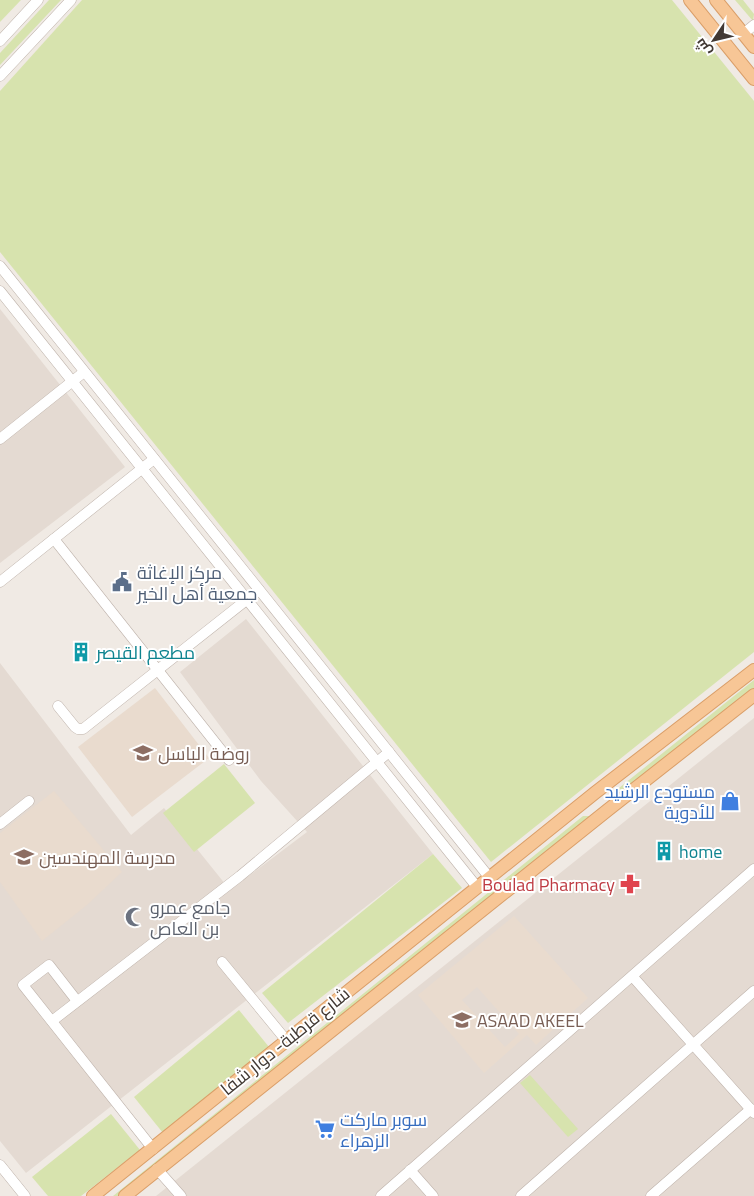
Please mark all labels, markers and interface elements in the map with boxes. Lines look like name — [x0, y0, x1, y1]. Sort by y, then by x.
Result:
north arrow — [689, 15, 739, 65]
text: ش — [689, 34, 717, 61]
place label: مركز الإغاثة جمعية أهل الخير — [136, 559, 257, 607]
public building icon: مركز الإغاثة جمعية أهل الخير — [111, 571, 133, 593]
place label: مطعم القيصر — [95, 639, 195, 666]
building icon: مطعم القيصر — [70, 641, 92, 663]
place label: روضة الباسل — [158, 740, 250, 767]
school or university icon: روضة الباسل — [132, 742, 154, 764]
place label: مستودع الرشيد للأدوية — [605, 778, 715, 826]
shop icon: مستودع الرشيد للأدوية — [719, 790, 741, 812]
place label: home — [679, 838, 722, 865]
building icon: home — [653, 840, 675, 862]
place label: مدرسة المهندسين — [39, 844, 176, 871]
school or university icon: مدرسة المهندسين — [13, 846, 35, 868]
place label: Boulad Pharmacy — [482, 871, 615, 898]
pharmacy icon: Boulad Pharmacy — [619, 873, 641, 895]
place label: جامع عمرو بن العاص — [150, 894, 230, 942]
mosque icon: جامع عمرو بن العاص — [124, 906, 146, 928]
street label: شارع قرطبة- دوار شفا — [214, 980, 356, 1102]
place label: ASAAD AKEEL — [477, 1007, 584, 1034]
school or university icon: ASAAD AKEEL — [451, 1009, 473, 1031]
place label: سوبر ماركت الزهراء — [340, 1106, 427, 1154]
supermarket icon: سوبر ماركت الزهراء — [314, 1118, 336, 1140]

